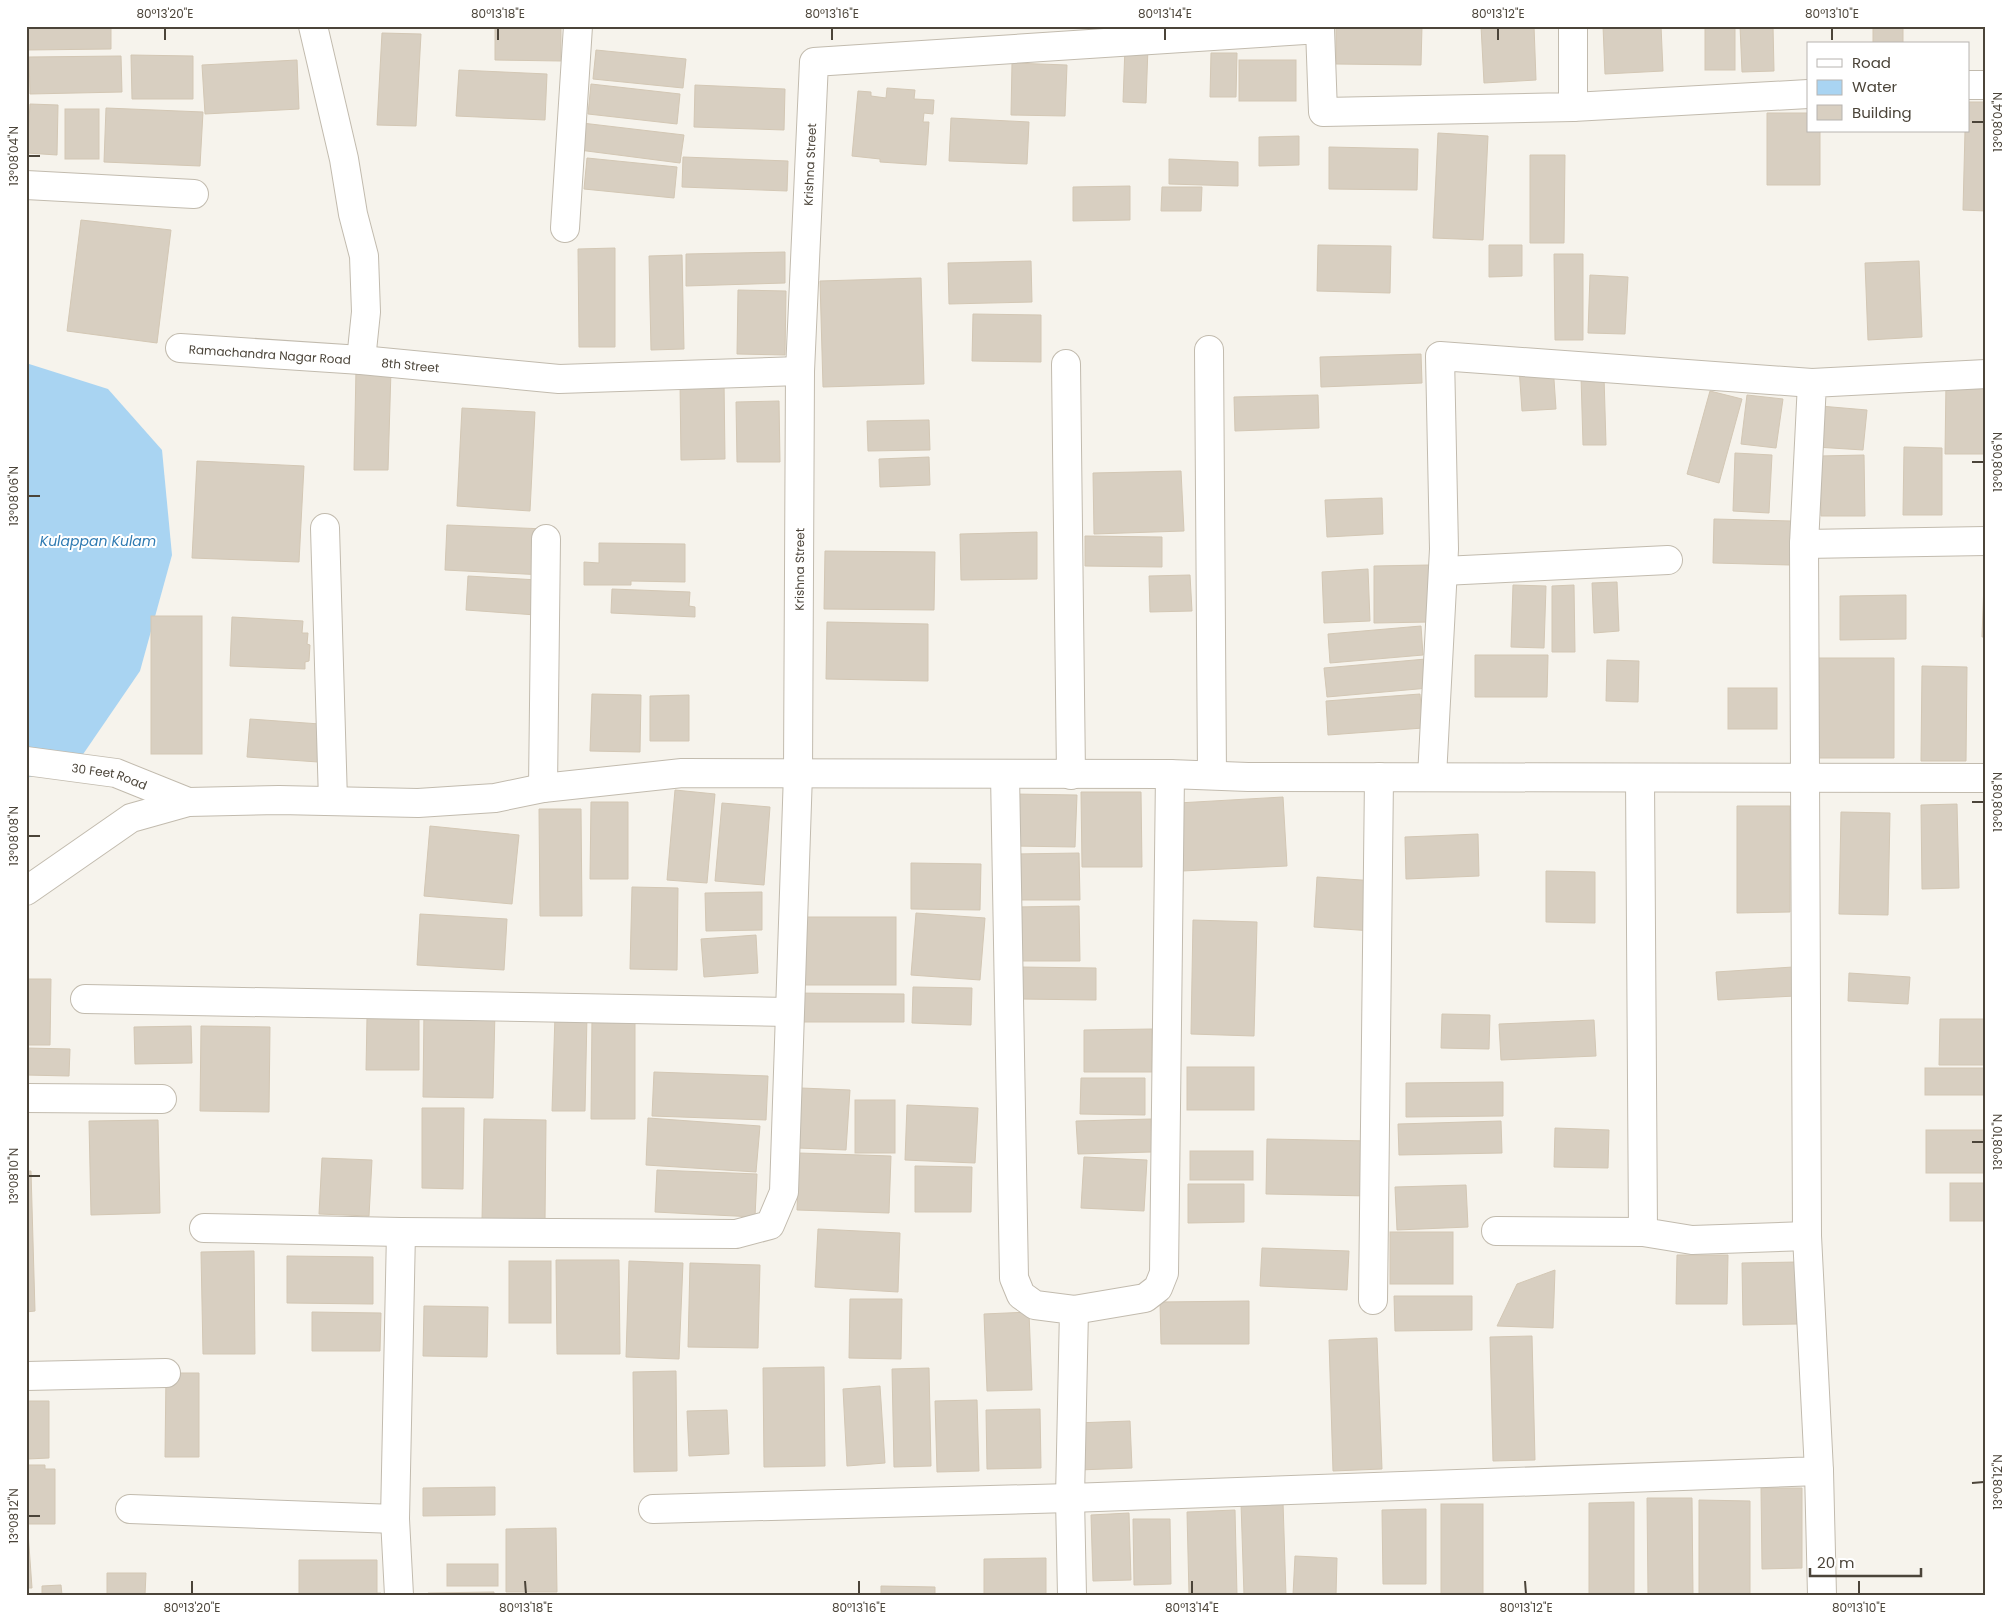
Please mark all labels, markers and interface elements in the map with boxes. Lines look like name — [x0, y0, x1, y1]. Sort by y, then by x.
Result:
text: 80°13'20"E — [137, 5, 193, 22]
text: 80°13'18"E — [471, 5, 525, 22]
text: 80°13'16"E — [805, 5, 859, 22]
text: 80°13'14"E — [1138, 5, 1192, 22]
text: 80°13'12"E — [1471, 5, 1525, 22]
text: 80°13'10"E — [1805, 5, 1859, 22]
legend — [1807, 42, 1970, 132]
text: Road — [1852, 52, 1891, 73]
text: Water — [1852, 76, 1898, 97]
text: 13°08'04"N — [1989, 92, 2006, 152]
text: Building — [1852, 102, 1912, 123]
street label: Krishna Street — [799, 123, 820, 206]
text: 13°08'04"N — [5, 126, 22, 186]
street label: Ramachandra Nagar Road — [188, 340, 351, 368]
street label: 8th Street — [381, 354, 440, 376]
text: 13°08'06"N — [1989, 432, 2006, 492]
text: 13°08'06"N — [5, 466, 22, 526]
street label: Krishna Street — [790, 528, 808, 611]
water label: Kulappan Kulam — [40, 531, 156, 551]
street label: 30 Feet Road — [71, 759, 150, 793]
text: 13°08'08"N — [1989, 772, 2006, 832]
text: 13°08'08"N — [5, 806, 22, 866]
text: 13°08'10"N — [1989, 1114, 2006, 1170]
text: 13°08'10"N — [5, 1148, 22, 1204]
text: 13°08'12"N — [1989, 1454, 2006, 1510]
text: 13°08'12"N — [5, 1488, 22, 1544]
scale bar — [1810, 1546, 1921, 1578]
text: 20 m — [1817, 1552, 1855, 1573]
text: 80°13'20"E — [164, 1599, 220, 1616]
text: 80°13'18"E — [499, 1599, 553, 1616]
text: 80°13'16"E — [832, 1599, 886, 1616]
text: 80°13'14"E — [1165, 1599, 1219, 1616]
text: 80°13'12"E — [1499, 1599, 1553, 1616]
text: 80°13'10"E — [1832, 1599, 1886, 1616]

